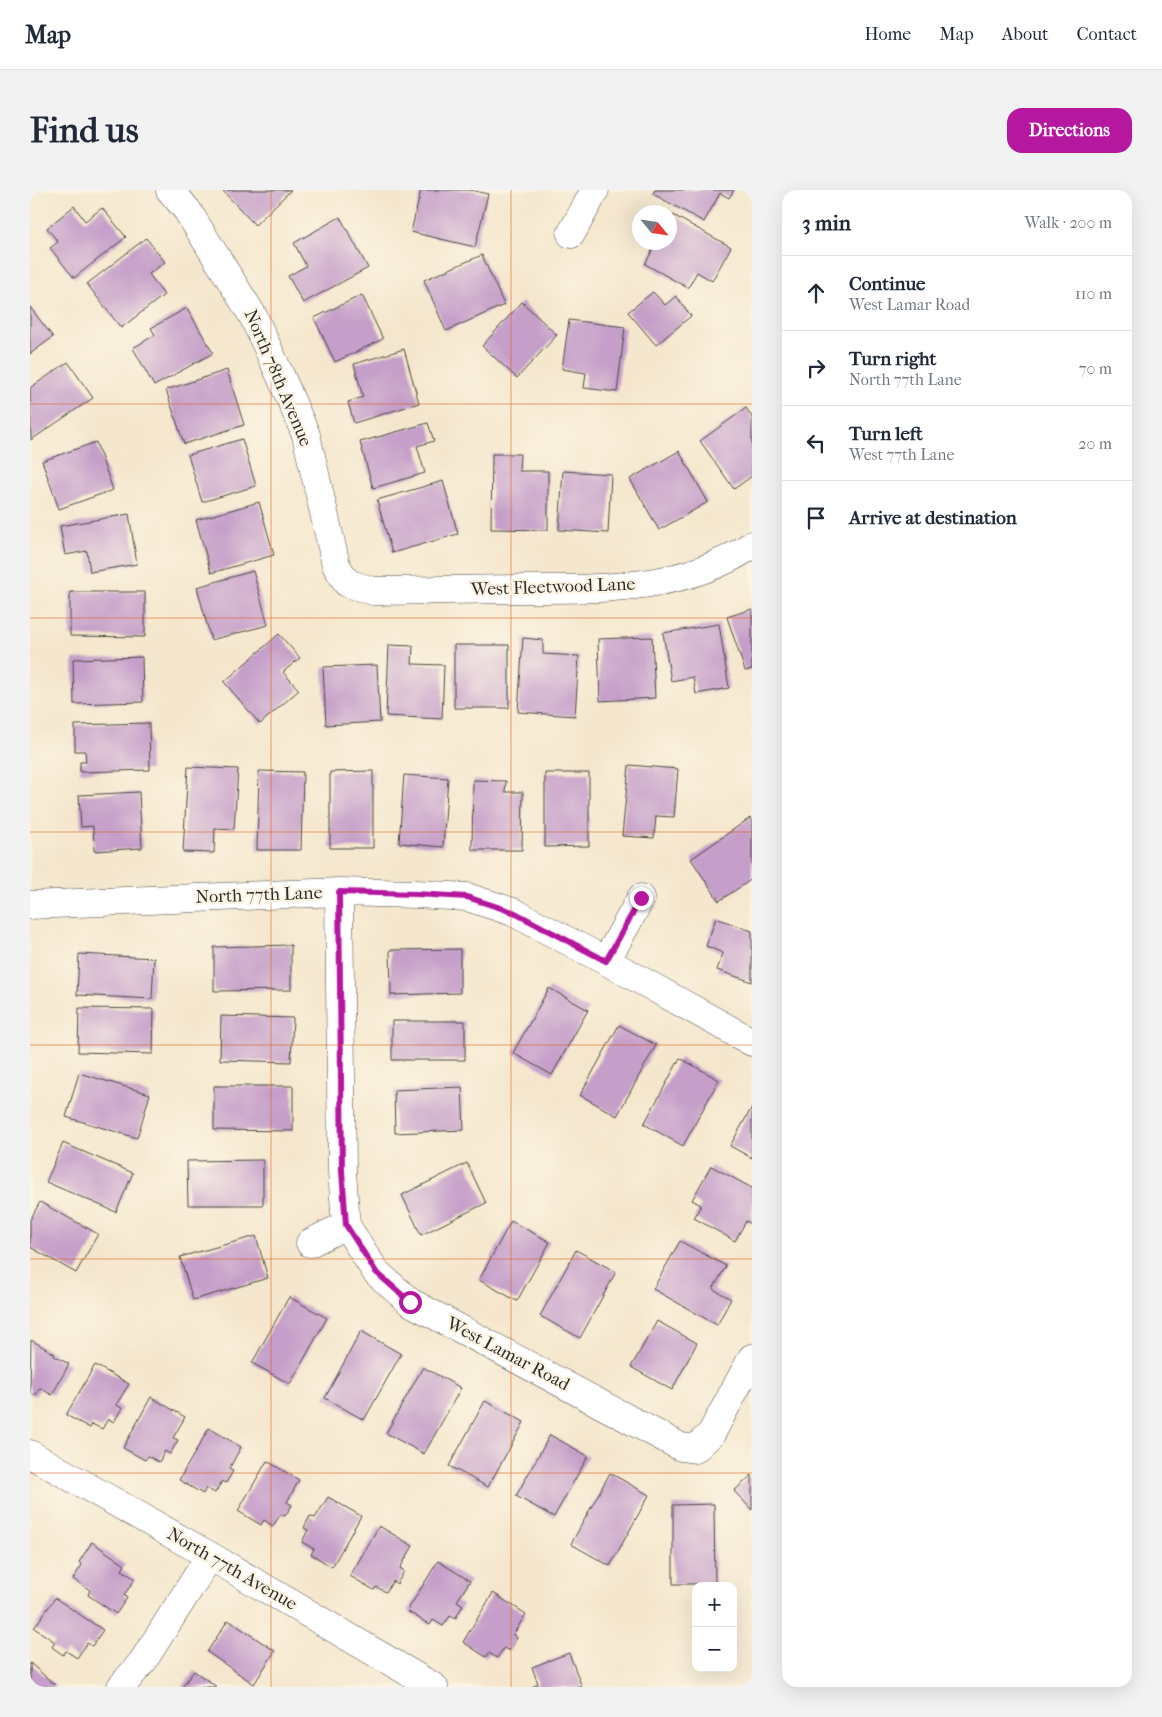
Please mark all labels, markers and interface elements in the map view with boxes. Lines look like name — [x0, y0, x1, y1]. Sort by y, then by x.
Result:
text: Map — [25, 21, 71, 49]
text: Home — [864, 24, 911, 45]
text: Map — [939, 24, 974, 45]
text: About — [1002, 24, 1048, 45]
text: Contact — [1076, 24, 1137, 45]
button: Directions — [1007, 108, 1132, 153]
text: Find us — [30, 110, 139, 151]
north arrow — [632, 205, 677, 250]
text: 3 min — [802, 211, 851, 235]
text: Walk · 200 m — [1025, 213, 1112, 232]
text: Continue — [849, 273, 925, 295]
icon: ahead — [802, 279, 830, 307]
text: 110 m — [1075, 284, 1112, 303]
text: West Lamar Road — [849, 295, 970, 314]
street label: North 78th Avenue — [240, 306, 316, 450]
text: Turn right — [849, 348, 936, 370]
icon: right — [802, 354, 830, 382]
text: 70 m — [1079, 359, 1112, 378]
text: North 77th Lane — [849, 370, 962, 389]
text: Turn left — [849, 423, 923, 445]
icon: left — [802, 429, 830, 457]
text: 20 m — [1078, 434, 1112, 453]
text: West 77th Lane — [849, 445, 954, 464]
icon: arrive — [802, 504, 830, 532]
text: Arrive at destination — [849, 507, 1017, 529]
street label: West Fleetwood Lane — [469, 574, 636, 600]
street label: North 77th Lane — [195, 882, 323, 908]
route end — [630, 887, 653, 910]
route start — [399, 1291, 422, 1314]
street label: West Lamar Road — [442, 1312, 573, 1395]
street label: North 77th Avenue — [163, 1523, 301, 1615]
map controls — [692, 1582, 737, 1672]
button: + — [692, 1582, 737, 1627]
button: − — [692, 1627, 737, 1672]

